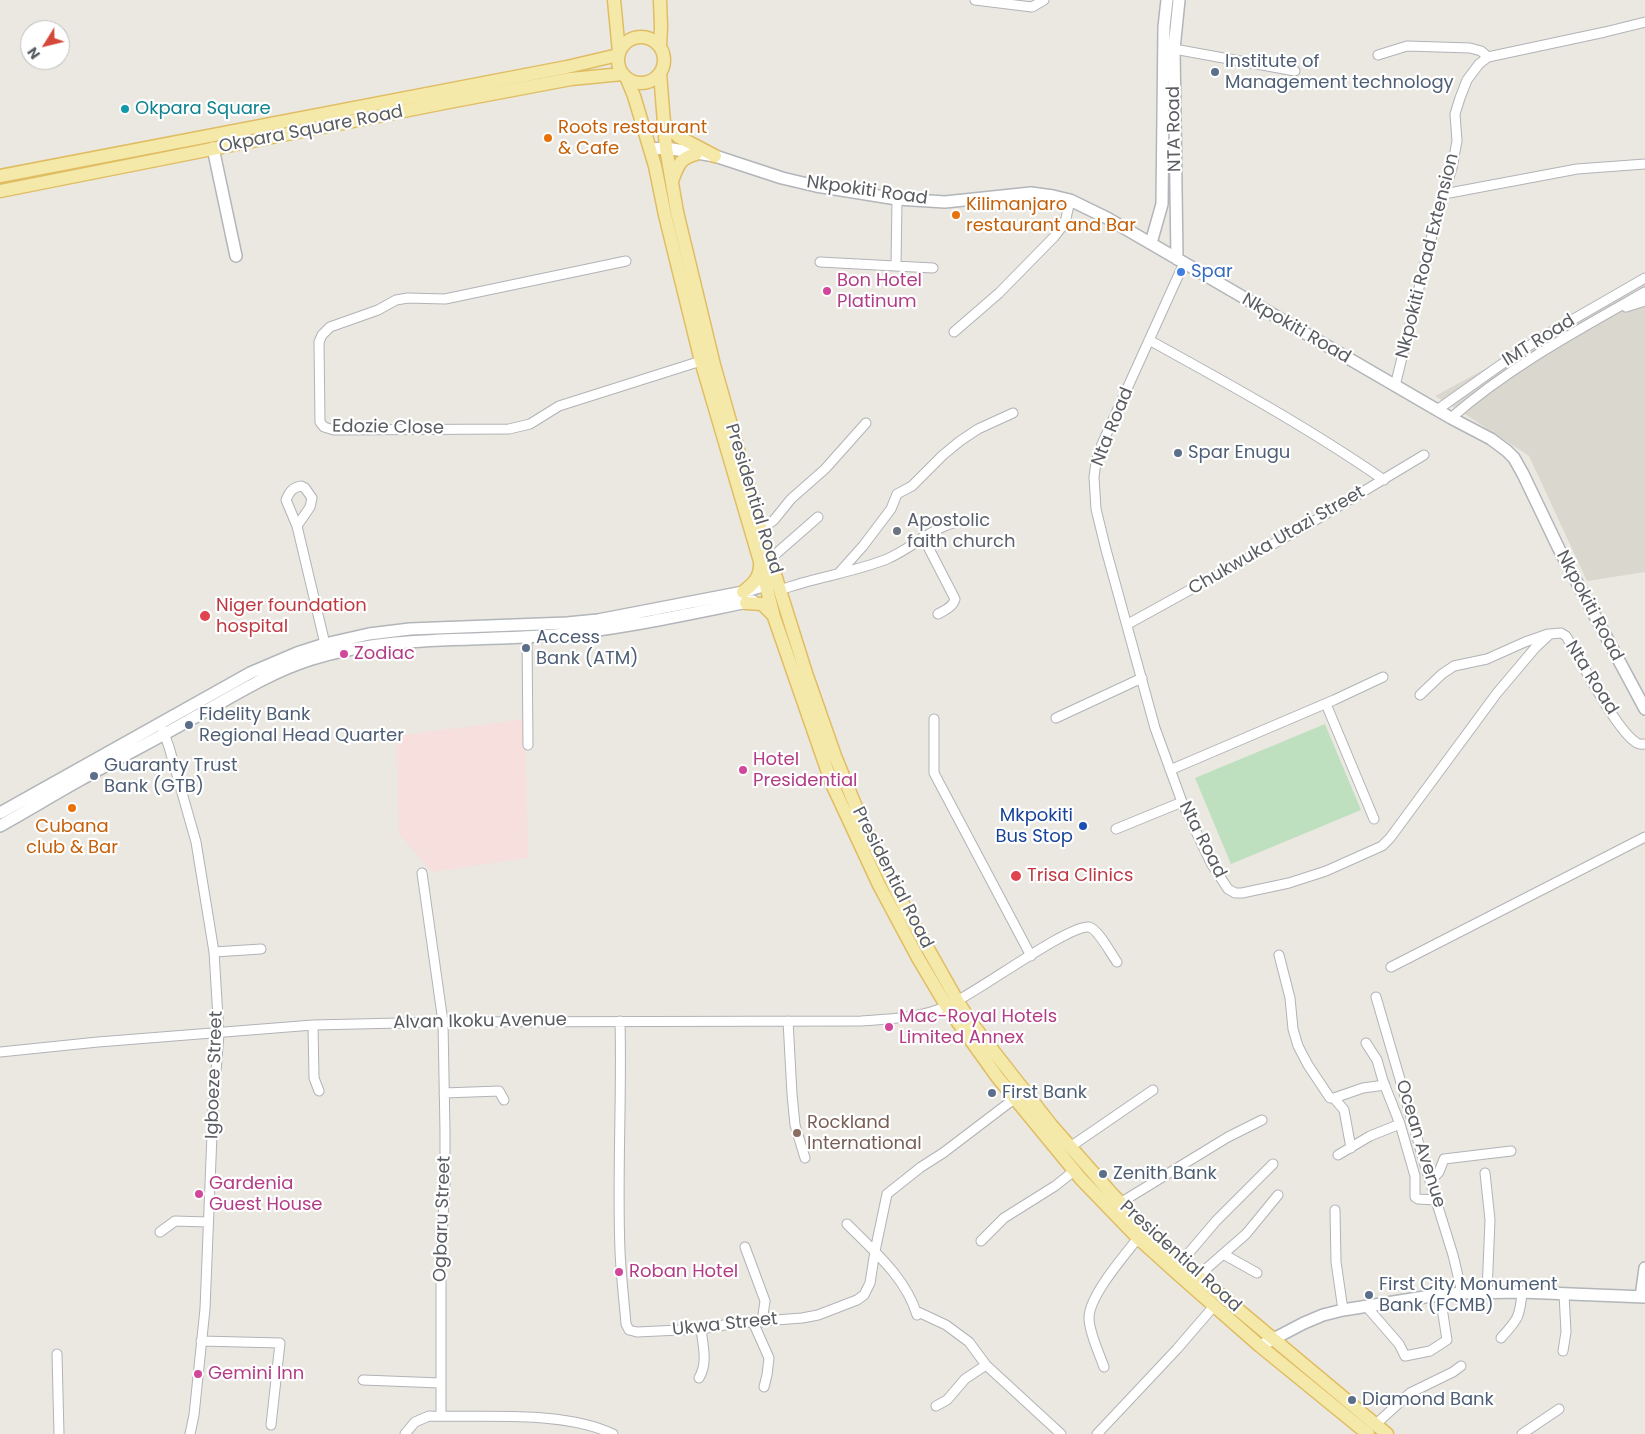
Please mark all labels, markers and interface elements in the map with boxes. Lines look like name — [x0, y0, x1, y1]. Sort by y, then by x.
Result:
north arrow — [20, 20, 70, 70]
text: N — [22, 43, 45, 63]
place label: Institute of Management technology — [1225, 51, 1454, 94]
marker: Institute of Management technology — [1209, 66, 1221, 78]
street label: NTA Road — [1163, 86, 1187, 172]
place label: Okpara Square — [135, 98, 271, 120]
street label: Okpara Square Road — [217, 102, 405, 158]
marker: Okpara Square — [119, 103, 131, 115]
place label: Roots restaurant & Cafe — [558, 117, 707, 160]
marker: Roots restaurant & Cafe — [542, 132, 554, 144]
street label: Nkpokiti Road Extension — [1392, 151, 1464, 361]
street label: Nkpokiti Road — [805, 172, 929, 210]
place label: Kilimanjaro restaurant and Bar — [966, 194, 1136, 236]
marker: Kilimanjaro restaurant and Bar — [950, 209, 962, 221]
place label: Spar — [1191, 261, 1233, 283]
marker: Spar — [1175, 266, 1187, 278]
place label: Bon Hotel Platinum — [837, 270, 922, 312]
marker: Bon Hotel Platinum — [821, 285, 833, 297]
street label: Nkpokiti Road — [1238, 289, 1354, 369]
street label: IMT Road — [1499, 310, 1579, 372]
street label: Nta Road — [1087, 384, 1139, 470]
street label: Edozie Close — [332, 416, 444, 440]
street label: Presidential Road — [720, 421, 786, 577]
place label: Spar Enugu — [1188, 442, 1290, 464]
marker: Spar Enugu — [1172, 447, 1184, 459]
street label: Chukwuka Utazi Street — [1185, 482, 1369, 600]
place label: Apostolic faith church — [907, 510, 1016, 552]
marker: Apostolic faith church — [891, 525, 903, 537]
street label: Nkpokiti Road — [1551, 547, 1627, 665]
place label: Niger foundation hospital — [216, 595, 367, 638]
marker: Niger foundation hospital — [198, 609, 212, 623]
place label: Access Bank (ATM) — [536, 627, 639, 670]
street label: Nta Road — [1560, 637, 1622, 719]
marker: Access Bank (ATM) — [520, 642, 532, 654]
place label: Zodiac — [354, 643, 415, 665]
marker: Zodiac — [338, 648, 350, 660]
place label: Fidelity Bank Regional Head Quarter — [199, 704, 404, 746]
marker: Fidelity Bank Regional Head Quarter — [183, 719, 195, 731]
place label: Hotel Presidential — [753, 749, 858, 792]
place label: Guaranty Trust Bank (GTB) — [104, 755, 238, 798]
marker: Hotel Presidential — [737, 764, 749, 776]
marker: Guaranty Trust Bank (GTB) — [88, 770, 100, 782]
street label: Nta Road — [1174, 798, 1230, 882]
marker: Cubana club & Bar — [66, 802, 78, 814]
street label: Presidential Road — [847, 804, 937, 952]
place label: Mkpokiti Bus Stop — [995, 805, 1073, 848]
place label: Cubana club & Bar — [26, 816, 118, 859]
marker: Mkpokiti Bus Stop — [1077, 820, 1089, 832]
place label: Trisa Clinics — [1027, 865, 1133, 887]
marker: Trisa Clinics — [1009, 869, 1023, 883]
place label: Mac-Royal Hotels Limited Annex — [899, 1006, 1057, 1048]
street label: Alvan Ikoku Avenue — [393, 1010, 567, 1034]
street label: Igboeze Street — [202, 1011, 228, 1139]
marker: Mac-Royal Hotels Limited Annex — [883, 1021, 895, 1033]
street label: Ocean Avenue — [1390, 1078, 1450, 1210]
place label: First Bank — [1002, 1082, 1087, 1104]
marker: First Bank — [986, 1087, 998, 1099]
place label: Rockland International — [807, 1112, 922, 1154]
marker: Rockland International — [791, 1127, 803, 1139]
street label: Ogbaru Street — [430, 1155, 456, 1283]
place label: Zenith Bank — [1113, 1163, 1217, 1185]
marker: Zenith Bank — [1097, 1168, 1109, 1180]
place label: Gardenia Guest House — [209, 1173, 322, 1216]
marker: Gardenia Guest House — [193, 1188, 205, 1200]
street label: Presidential Road — [1115, 1197, 1245, 1317]
place label: Roban Hotel — [629, 1261, 738, 1283]
marker: Roban Hotel — [613, 1266, 625, 1278]
place label: First City Monument Bank (FCMB) — [1379, 1274, 1558, 1316]
marker: First City Monument Bank (FCMB) — [1363, 1289, 1375, 1301]
street label: Ukwa Street — [671, 1309, 779, 1341]
place label: Gemini Inn — [208, 1363, 304, 1385]
marker: Gemini Inn — [192, 1368, 204, 1380]
place label: Diamond Bank — [1362, 1389, 1494, 1411]
marker: Diamond Bank — [1346, 1394, 1358, 1406]

